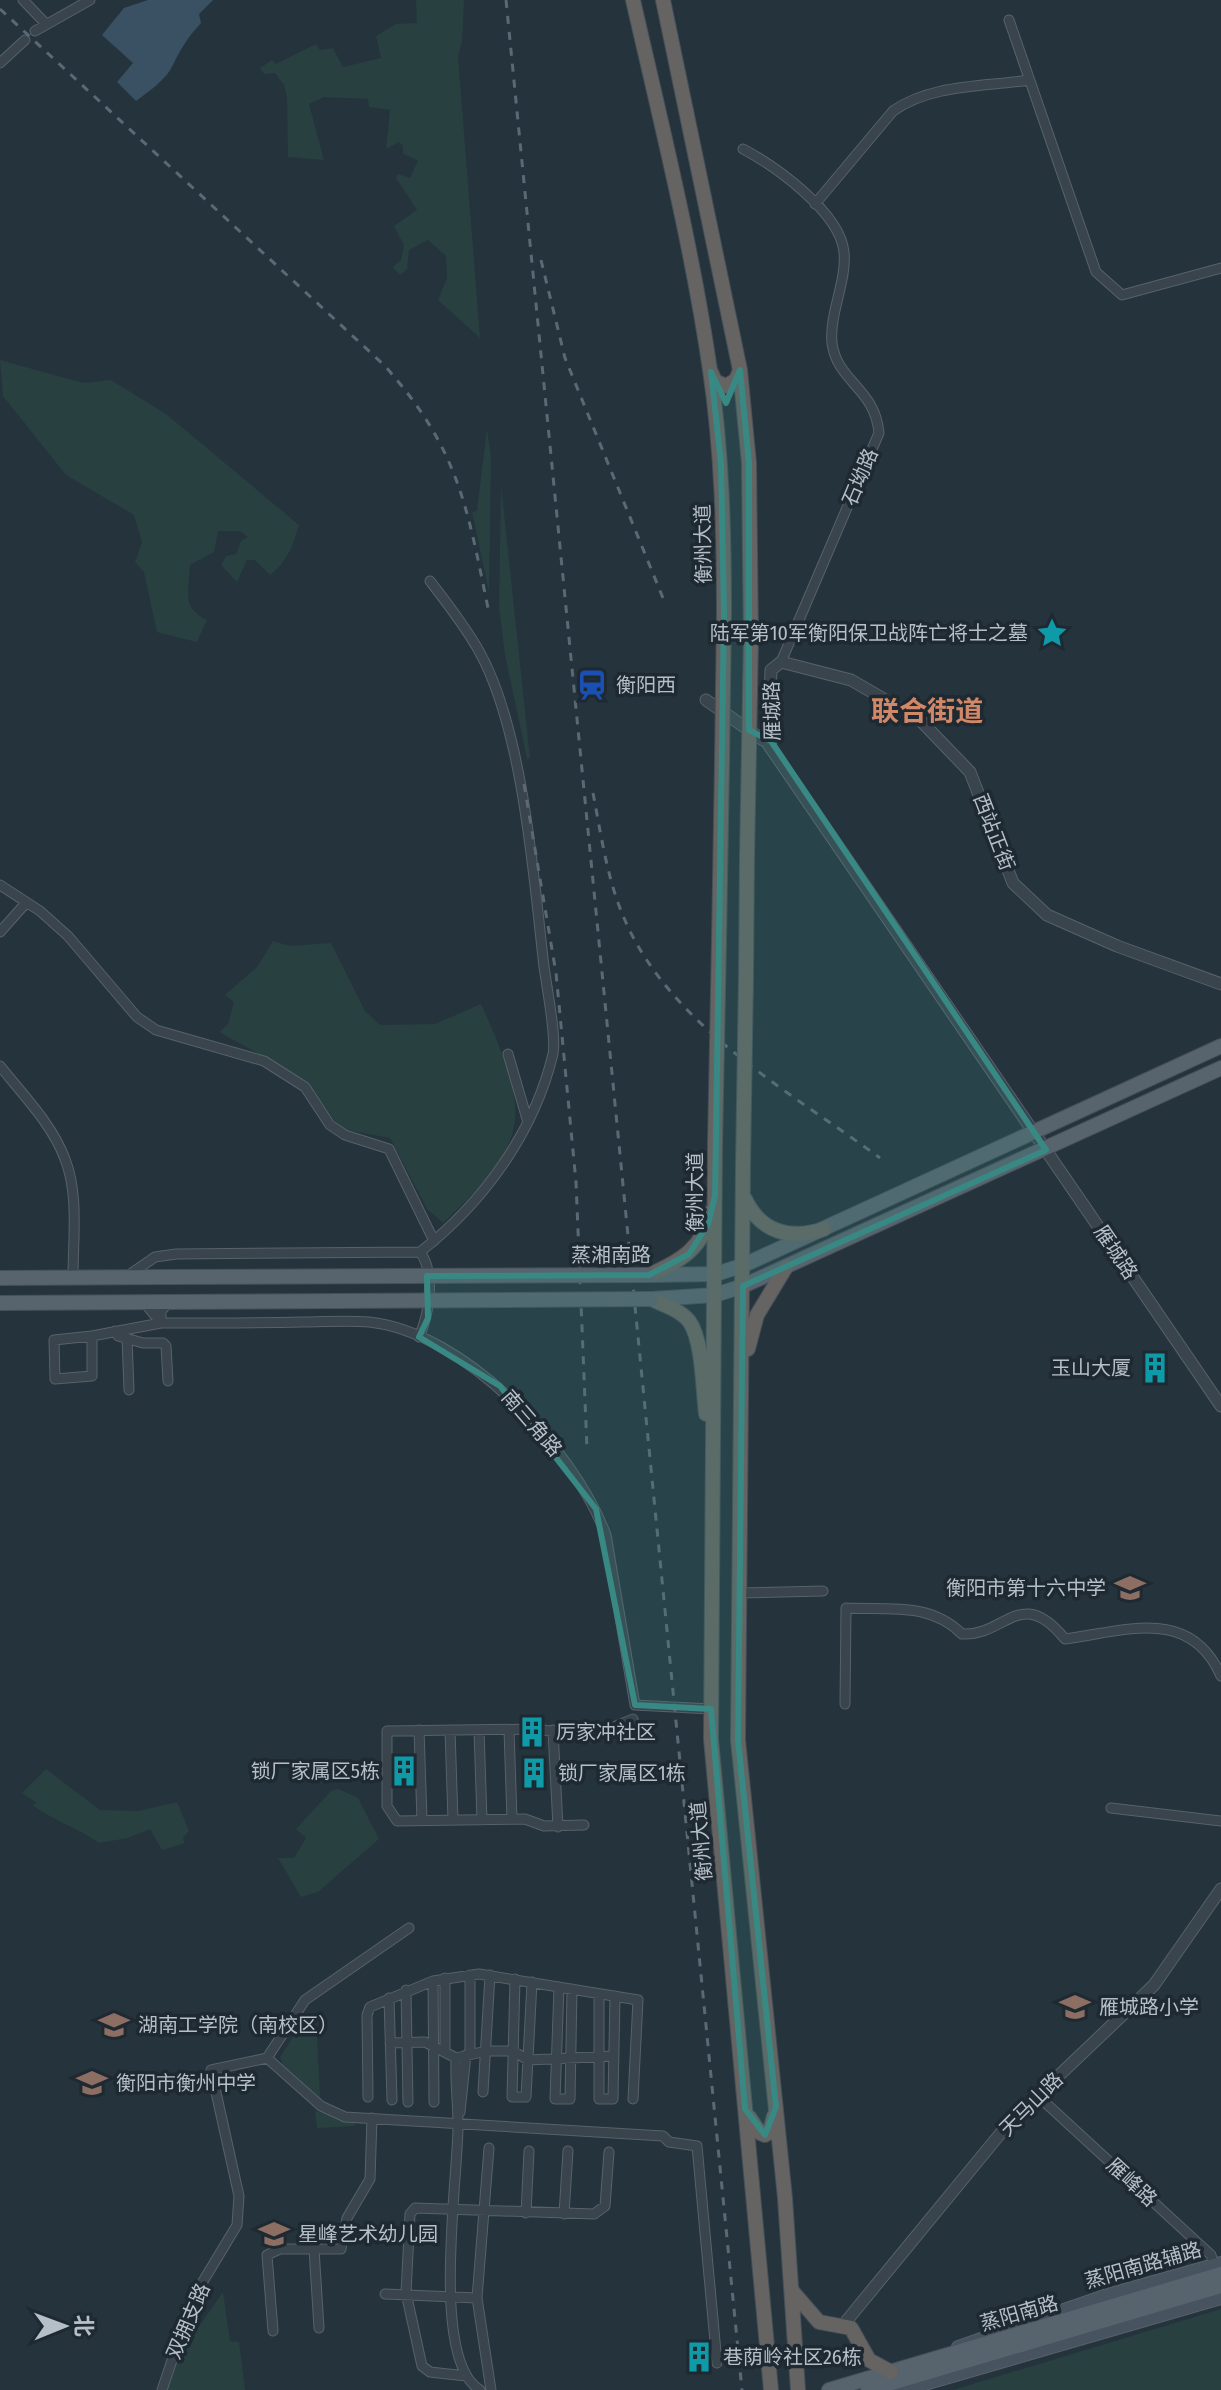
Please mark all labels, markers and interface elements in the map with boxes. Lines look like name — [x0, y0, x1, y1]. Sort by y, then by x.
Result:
street label: 石坳路 — [837, 445, 883, 509]
street label: 衡州大道 — [690, 504, 716, 584]
place icon: 陆军第10军衡阳保卫战阵亡将士之墓 — [1035, 616, 1069, 650]
place label: 陆军第10军衡阳保卫战阵亡将士之墓 — [710, 621, 1028, 645]
station icon: 衡阳西 — [575, 668, 609, 702]
place label: 衡阳西 — [616, 673, 676, 697]
street label: 雁城路 — [759, 681, 785, 741]
district label: 联合街道 — [871, 695, 983, 728]
street label: 西站正街 — [968, 790, 1020, 874]
street label: 衡州大道 — [683, 1152, 707, 1232]
street label: 雁城路 — [1089, 1220, 1143, 1284]
street label: 蒸湘南路 — [571, 1243, 651, 1267]
building icon: 玉山大厦 — [1138, 1351, 1172, 1385]
place label: 玉山大厦 — [1051, 1356, 1131, 1380]
street label: 南三角路 — [497, 1385, 567, 1461]
school or university icon: 衡阳市第十六中学 — [1113, 1571, 1147, 1605]
place label: 衡阳市第十六中学 — [946, 1576, 1106, 1600]
building icon: 厉家冲社区 — [515, 1715, 549, 1749]
place label: 厉家冲社区 — [556, 1720, 656, 1744]
building icon: 锁厂家属区5栋 — [387, 1754, 421, 1788]
building icon: 锁厂家属区1栋 — [517, 1756, 551, 1790]
place label: 锁厂家属区5栋 — [251, 1759, 380, 1783]
place label: 锁厂家属区1栋 — [558, 1761, 686, 1785]
street label: 衡州大道 — [686, 1800, 716, 1882]
school or university icon: 雁城路小学 — [1058, 1990, 1092, 2024]
place label: 雁城路小学 — [1099, 1995, 1199, 2019]
school or university icon: 湖南工学院（南校区） — [97, 2008, 131, 2042]
place label: 湖南工学院（南校区） — [138, 2013, 338, 2037]
school or university icon: 衡阳市衡州中学 — [75, 2066, 109, 2100]
street label: 天马山路 — [994, 2067, 1068, 2141]
place label: 衡阳市衡州中学 — [116, 2071, 256, 2095]
street label: 雁峰路 — [1102, 2153, 1162, 2211]
school or university icon: 星峰艺术幼儿园 — [257, 2217, 291, 2251]
place label: 星峰艺术幼儿园 — [298, 2222, 438, 2246]
street label: 蒸阳南路辅路 — [1082, 2237, 1204, 2293]
street label: 双拥支路 — [161, 2279, 215, 2363]
north arrow — [24, 2286, 104, 2366]
street label: 蒸阳南路 — [977, 2290, 1061, 2336]
text: 北 — [70, 2314, 97, 2337]
building icon: 巷荫岭社区26栋 — [682, 2340, 716, 2374]
place label: 巷荫岭社区26栋 — [723, 2345, 862, 2369]

